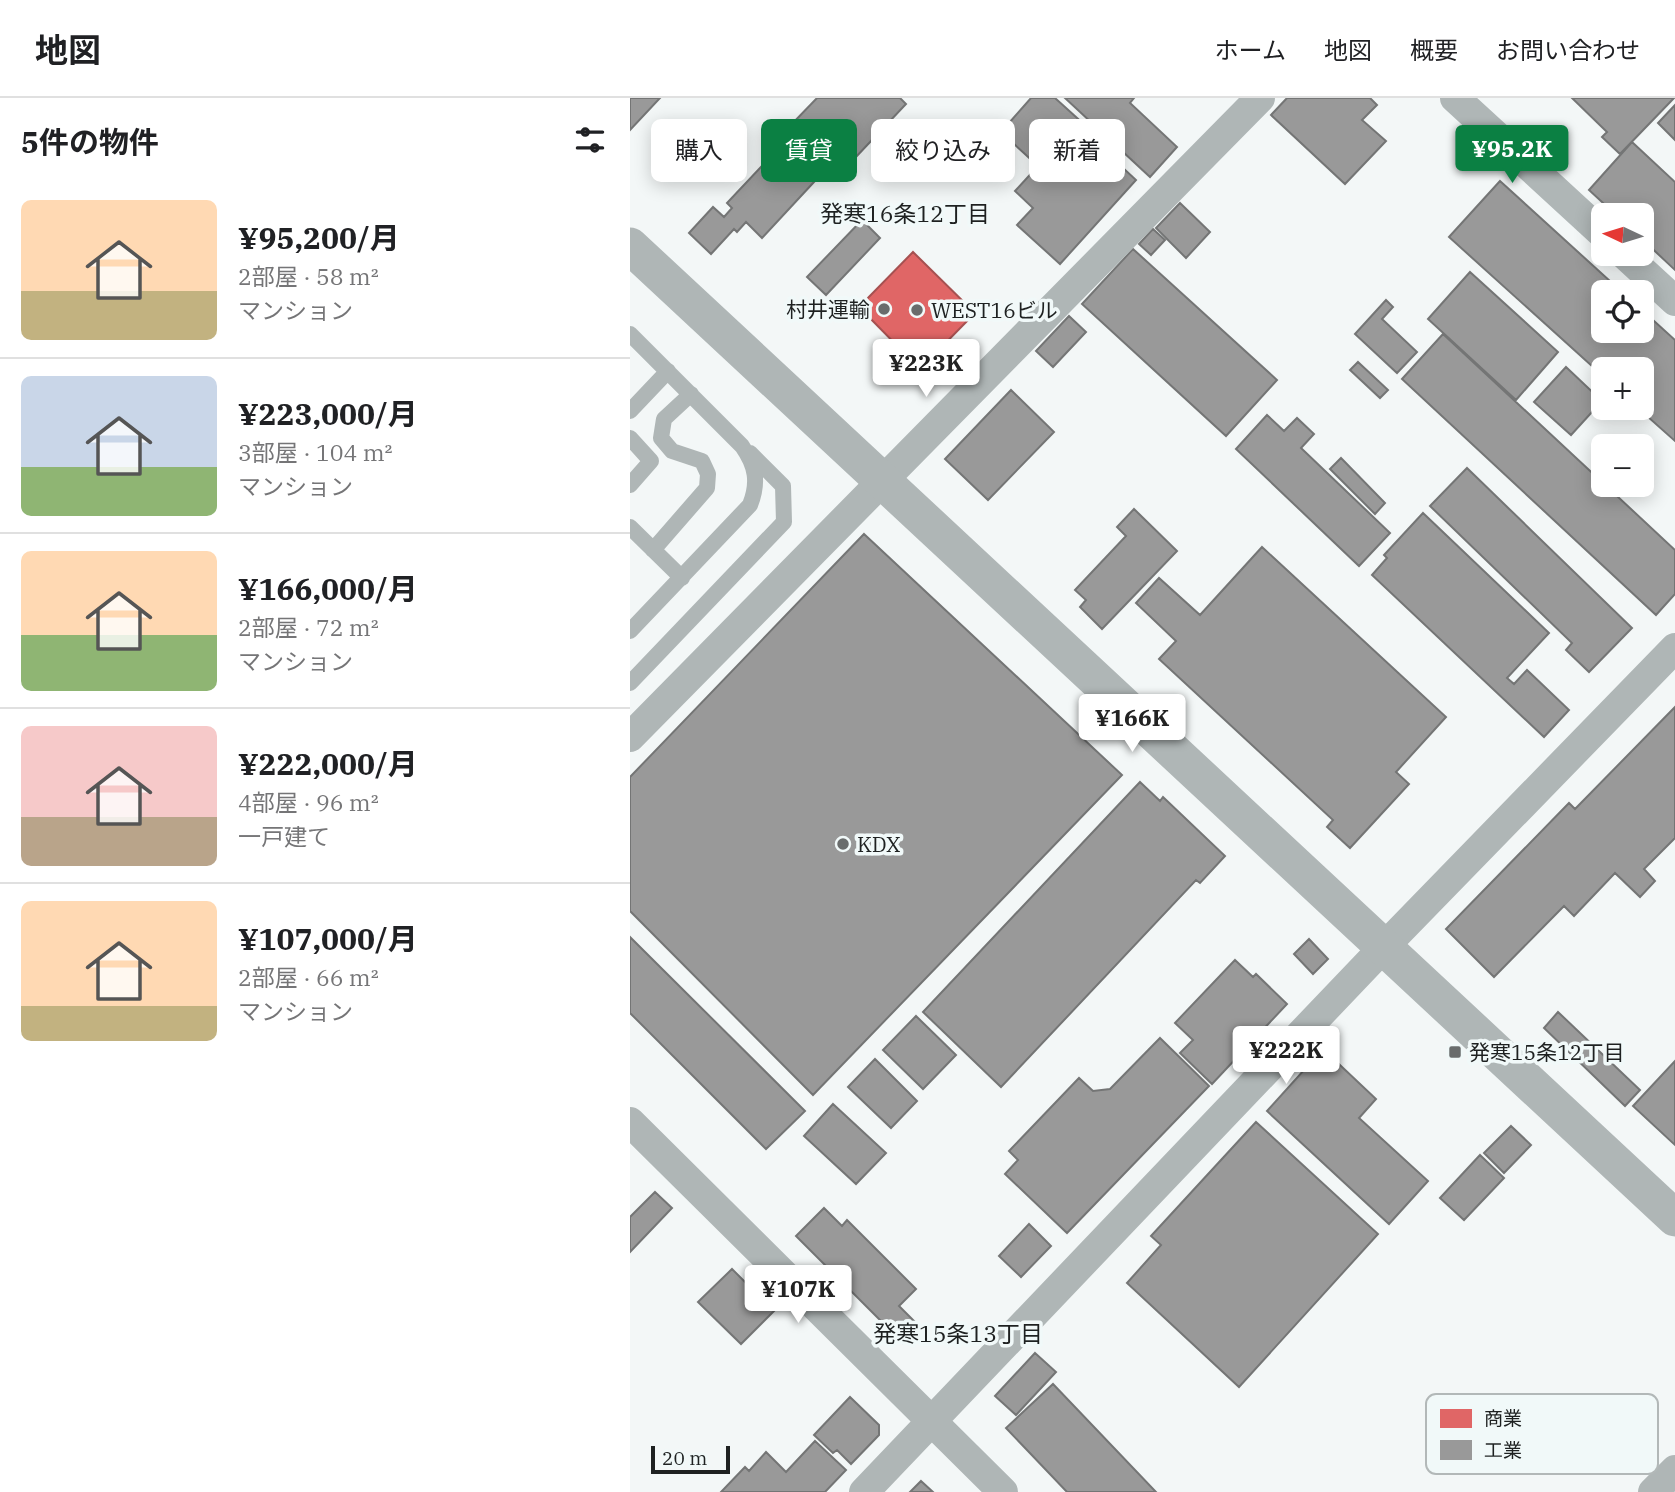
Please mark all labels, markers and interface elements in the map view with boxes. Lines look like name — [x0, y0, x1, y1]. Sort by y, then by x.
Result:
text: 地図 — [35, 28, 101, 71]
text: ホーム — [1215, 34, 1286, 66]
text: 地図 — [1324, 34, 1372, 66]
text: 概要 — [1410, 34, 1458, 66]
text: お問い合わせ — [1496, 34, 1640, 66]
chip: 購入 — [651, 119, 747, 182]
chip: 賃貸 — [761, 119, 857, 182]
chip: 絞り込み — [871, 119, 1015, 182]
chip: 新着 — [1029, 119, 1125, 182]
icon: filters — [571, 121, 609, 159]
text: 5件の物件 — [21, 122, 159, 161]
pin: ¥95.2K — [1455, 126, 1569, 185]
text: ¥95.2K — [1471, 133, 1553, 163]
district label: 発寒16条12丁目 — [820, 198, 990, 228]
north arrow — [1591, 203, 1654, 266]
map controls — [1591, 203, 1654, 497]
text: ¥95,200/月 — [238, 218, 400, 257]
icon: home — [77, 228, 161, 312]
text: 2部屋 · 58 m² — [238, 261, 379, 291]
button: locate — [1591, 280, 1654, 343]
text: マンション — [238, 295, 353, 325]
place label: 村井運輸 — [786, 295, 870, 323]
place label: WEST16ビル — [931, 296, 1058, 324]
marker: 村井運輸 — [876, 301, 892, 317]
marker: WEST16ビル — [909, 302, 925, 318]
pin: ¥223K — [877, 340, 975, 399]
text: ¥223K — [889, 347, 963, 377]
button: + — [1591, 357, 1654, 420]
text: ¥223,000/月 — [238, 394, 418, 433]
icon: home — [77, 404, 161, 488]
button: − — [1591, 434, 1654, 497]
text: 3部屋 · 104 m² — [238, 437, 393, 467]
text: マンション — [238, 471, 353, 501]
text: ¥166,000/月 — [238, 569, 418, 608]
icon: home — [77, 579, 161, 663]
text: 2部屋 · 72 m² — [238, 612, 379, 642]
text: マンション — [238, 646, 353, 676]
pin: ¥166K — [1083, 694, 1181, 754]
text: ¥166K — [1095, 702, 1169, 732]
text: ¥222,000/月 — [238, 744, 418, 783]
icon: home — [77, 754, 161, 838]
text: 4部屋 · 96 m² — [238, 787, 379, 817]
text: 一戸建て — [238, 821, 330, 851]
place label: KDX — [857, 830, 900, 858]
marker: KDX — [835, 836, 851, 852]
text: ¥107,000/月 — [238, 919, 418, 958]
icon: home — [77, 929, 161, 1013]
text: 2部屋 · 66 m² — [238, 962, 379, 992]
text: マンション — [238, 996, 353, 1026]
pin: ¥222K — [1237, 1026, 1335, 1086]
text: ¥222K — [1249, 1034, 1323, 1064]
place label: 発寒15条12丁目 — [1469, 1038, 1624, 1066]
marker: 発寒15条12丁目 — [1447, 1044, 1463, 1060]
pin: ¥107K — [749, 1266, 847, 1325]
text: ¥107K — [761, 1273, 835, 1303]
district label: 発寒15条13丁目 — [873, 1318, 1043, 1348]
legend — [1426, 1394, 1658, 1474]
text: 商業 — [1484, 1406, 1522, 1430]
text: 工業 — [1484, 1438, 1522, 1462]
scale bar — [651, 1443, 730, 1475]
text: 20 m — [662, 1446, 707, 1470]

